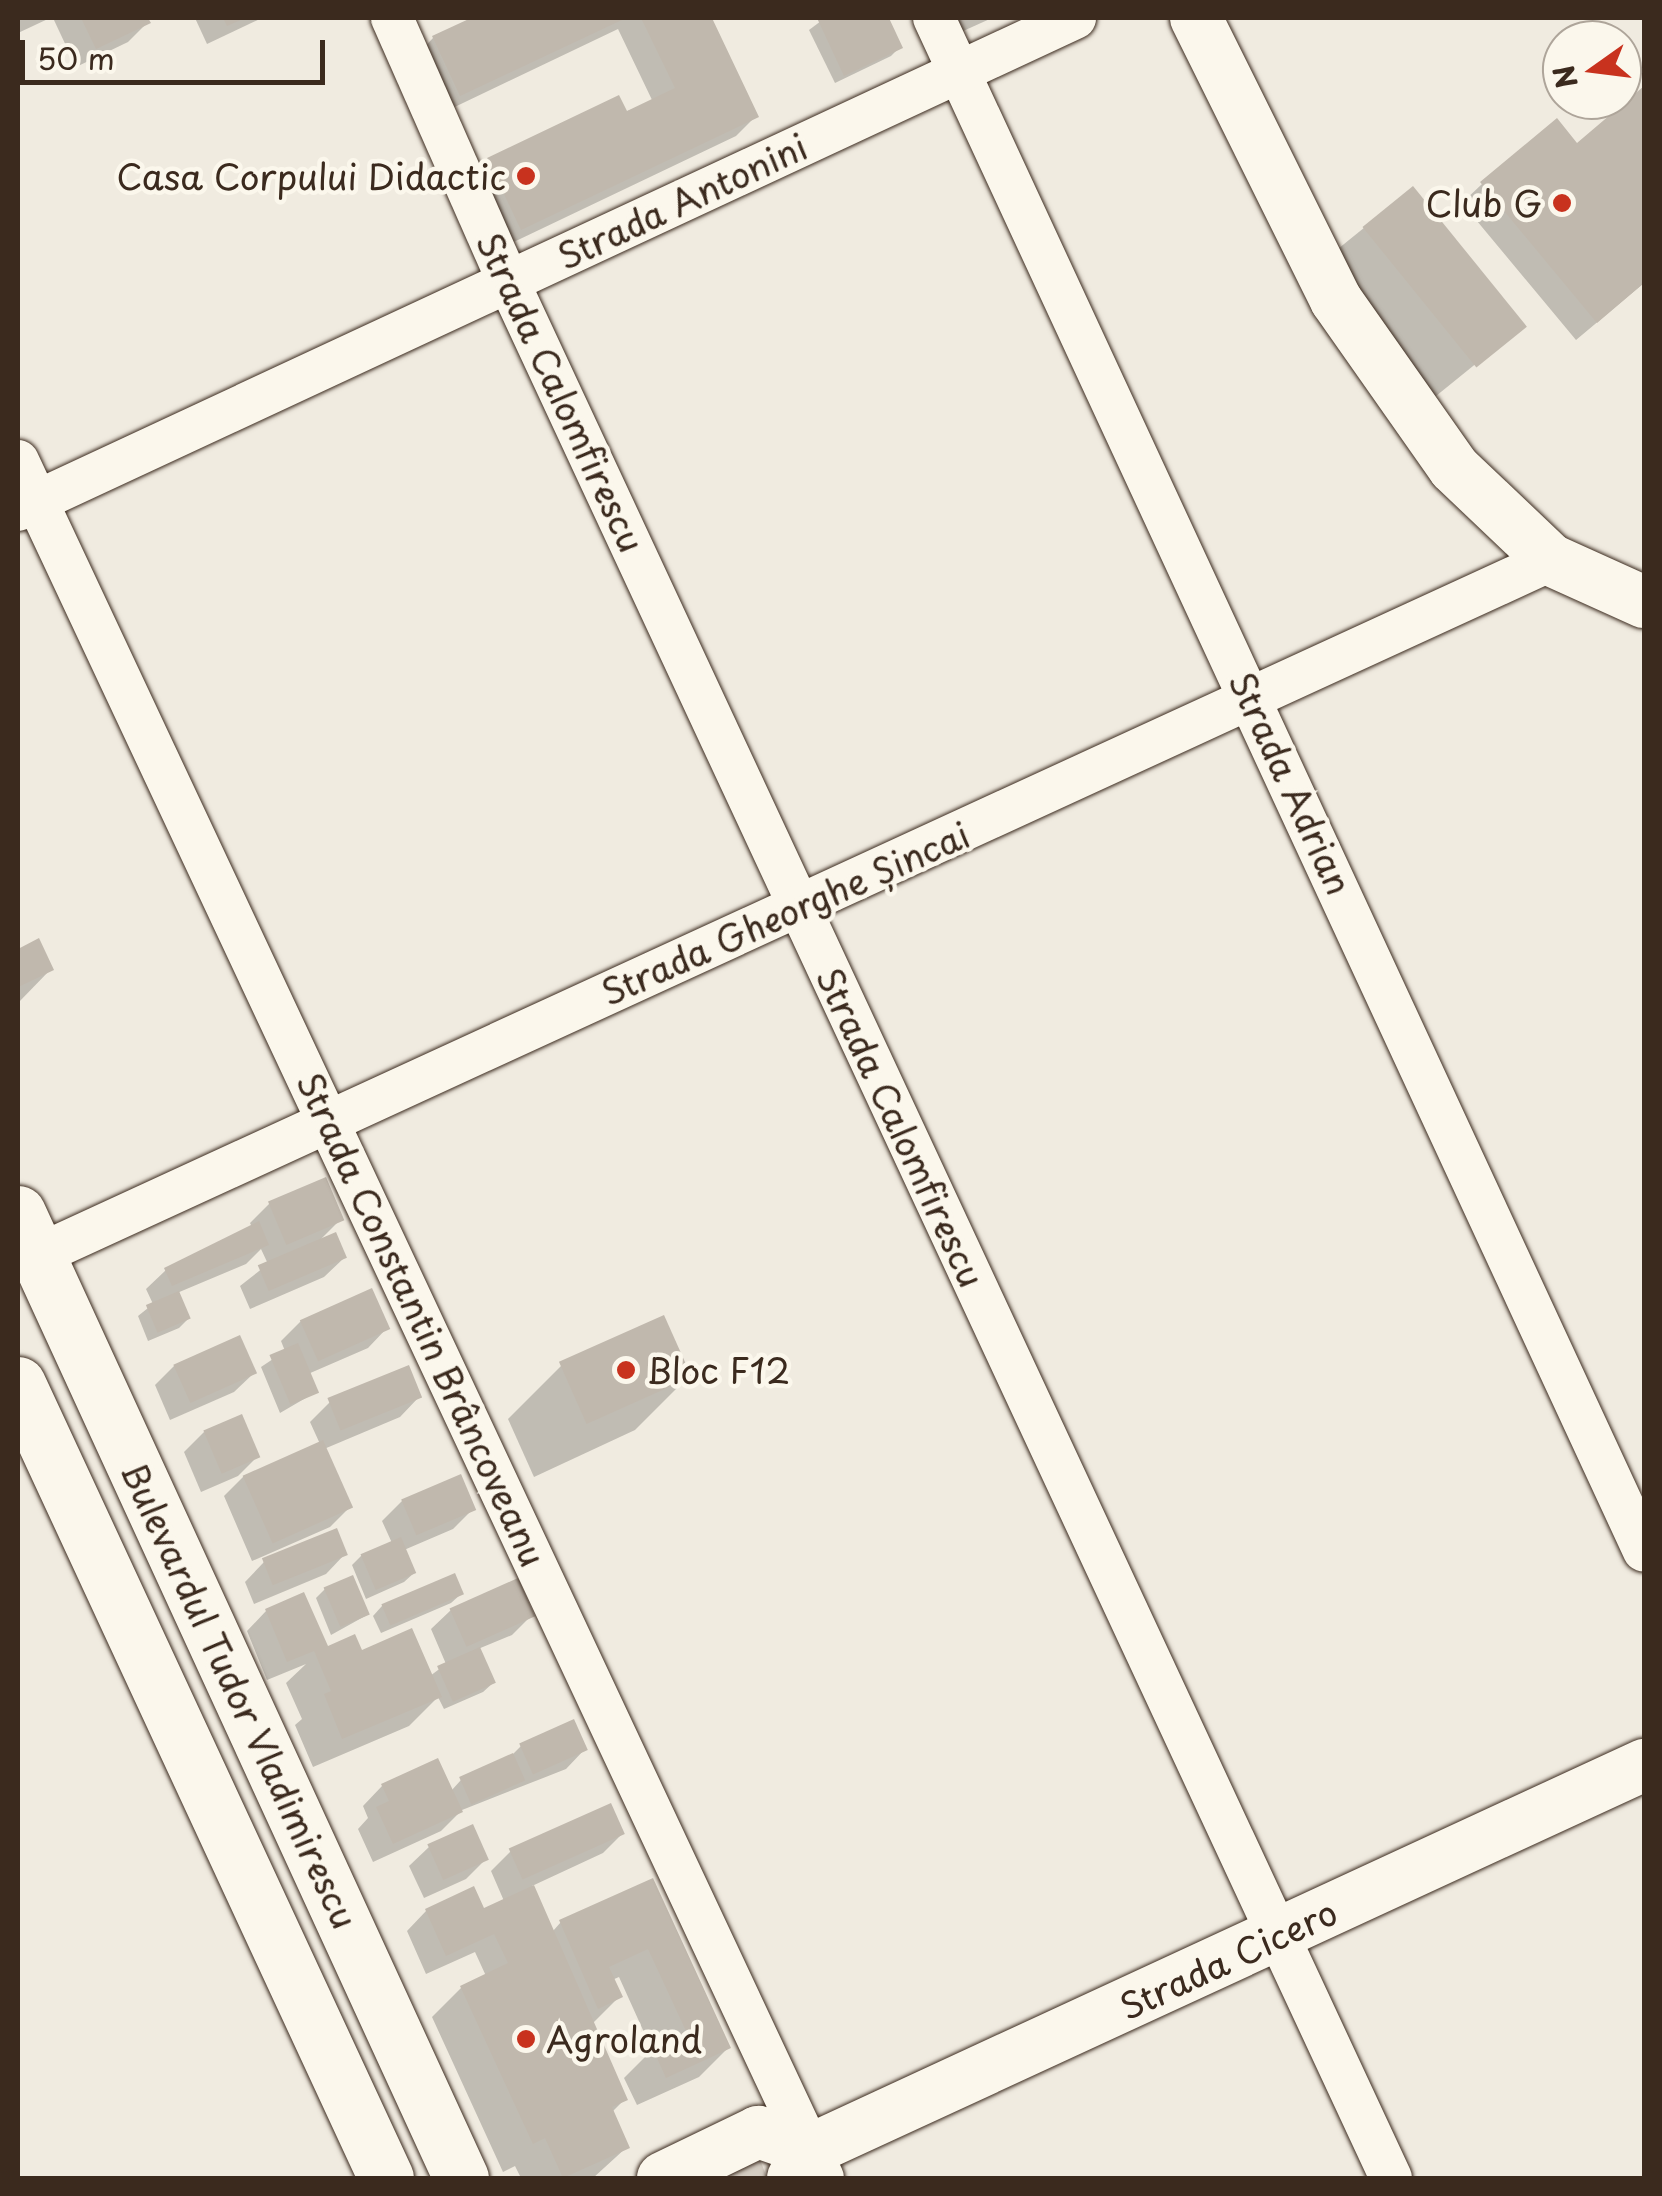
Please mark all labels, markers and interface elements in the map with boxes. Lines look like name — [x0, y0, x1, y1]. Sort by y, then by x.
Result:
scale bar — [25, 20, 330, 82]
north arrow — [1542, 20, 1642, 120]
text: 50 m — [37, 35, 115, 80]
text: N — [1541, 61, 1588, 93]
street label: Strada Antonini — [550, 124, 814, 278]
place label: Casa Corpului Didactic — [117, 155, 506, 197]
marker: Casa Corpului Didactic — [515, 165, 537, 187]
place label: Club G — [1426, 182, 1542, 224]
marker: Club G — [1551, 192, 1573, 214]
street label: Strada Calomfirescu — [469, 226, 653, 558]
street label: Strada Adrian — [1221, 664, 1361, 902]
street label: Strada Gheorghe Șincai — [593, 812, 977, 1014]
street label: Strada Calomfirescu — [809, 961, 993, 1293]
street label: Strada Constantin Brâncoveanu — [289, 1066, 555, 1572]
place label: Bloc F12 — [646, 1349, 791, 1391]
marker: Bloc F12 — [615, 1359, 637, 1381]
street label: Bulevardul Tudor Vladimirescu — [114, 1456, 366, 1934]
street label: Strada Cicero — [1113, 1890, 1343, 2028]
place label: Agroland — [546, 2018, 702, 2060]
marker: Agroland — [515, 2028, 537, 2050]

